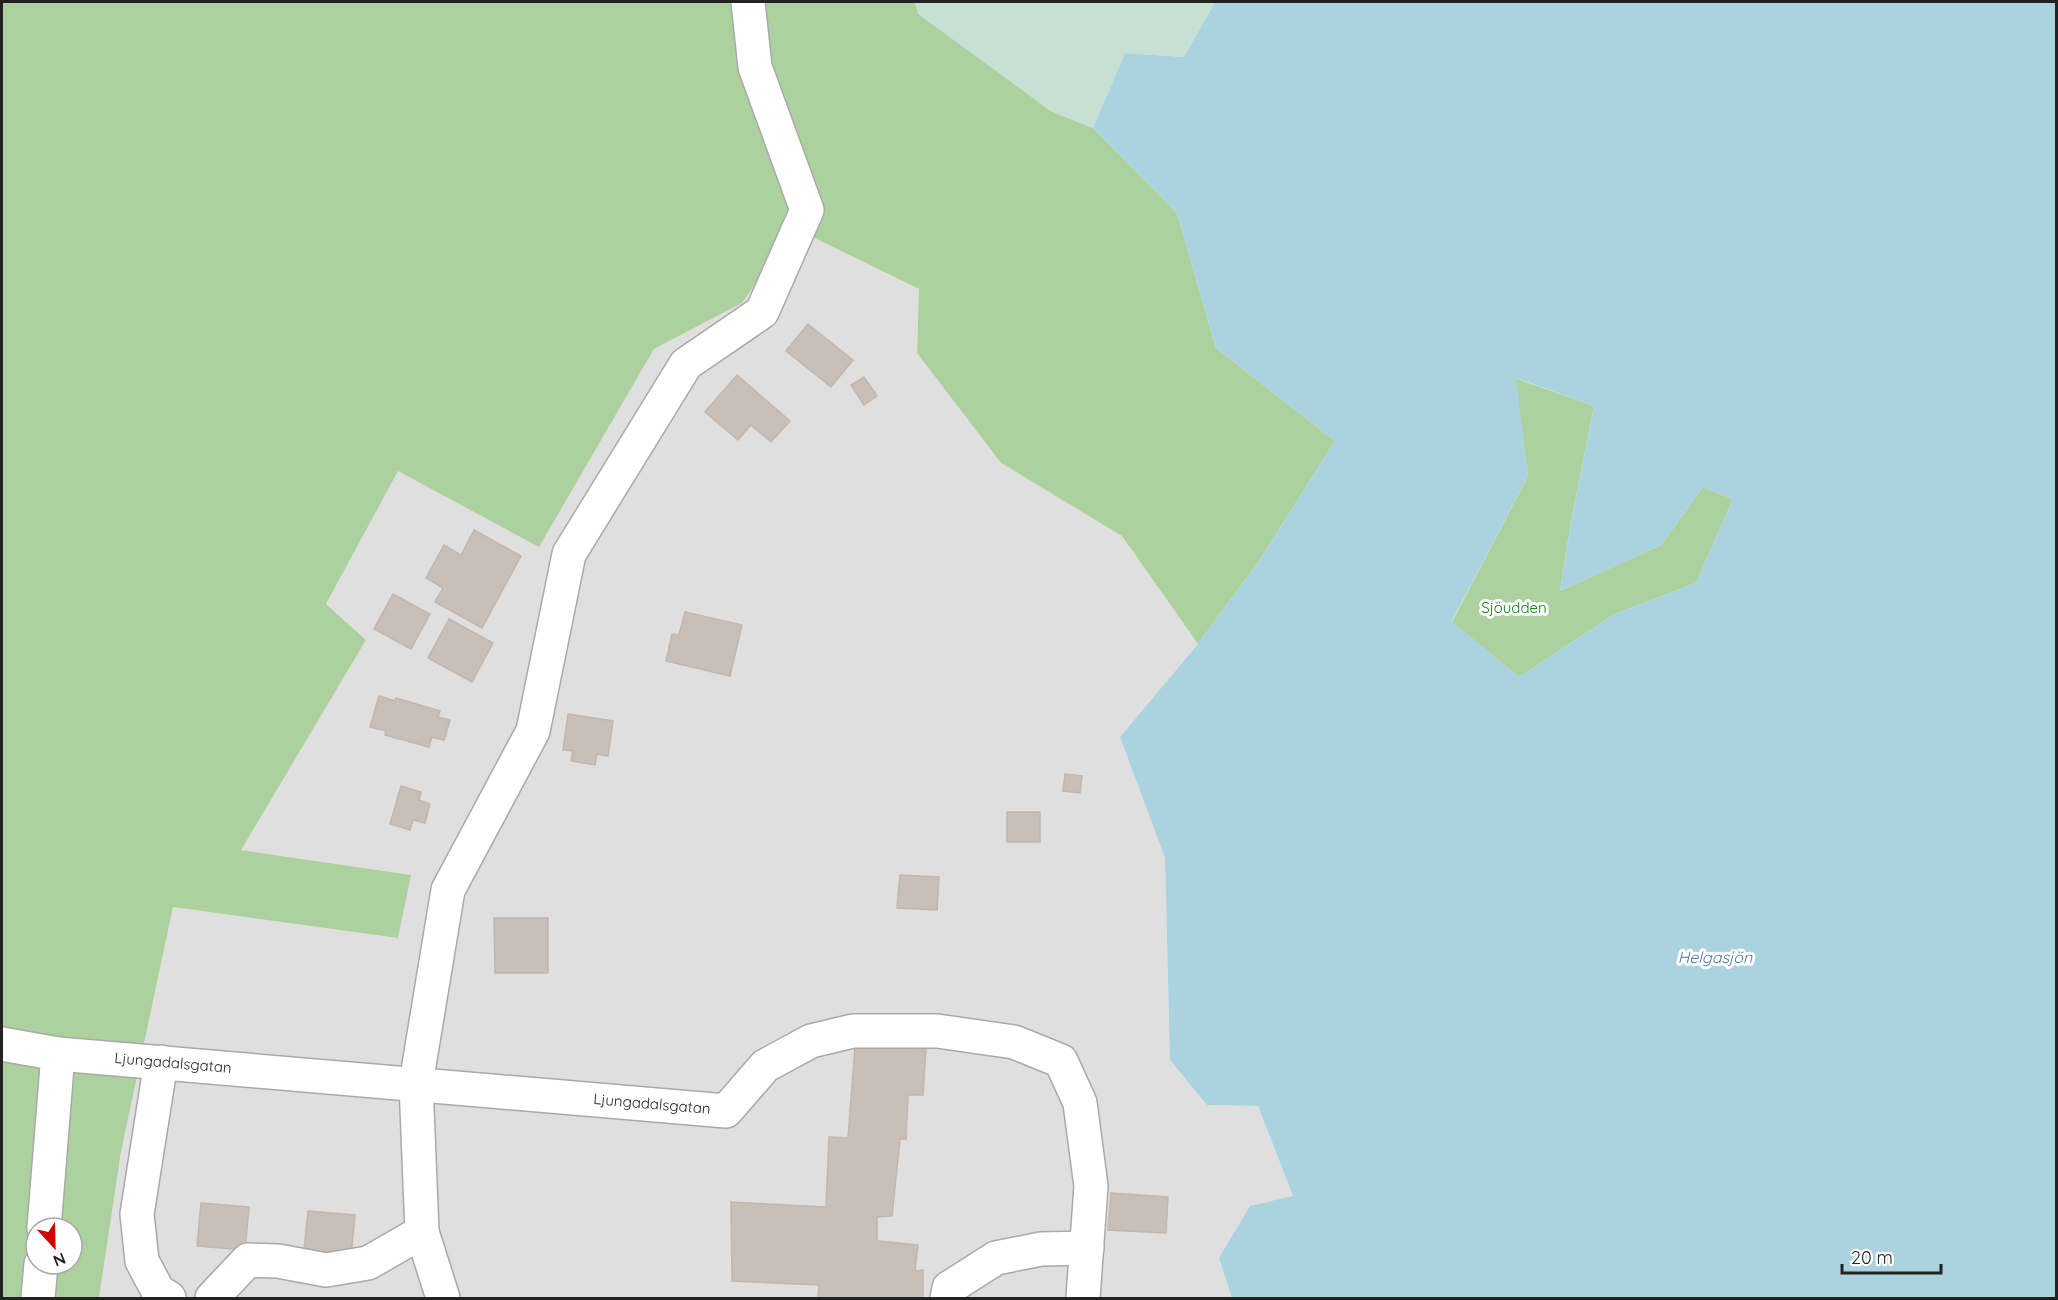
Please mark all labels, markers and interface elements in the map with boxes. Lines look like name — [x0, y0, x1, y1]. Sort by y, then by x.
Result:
park label: Sjöudden — [1481, 598, 1547, 617]
water label: Helgasjön — [1678, 947, 1753, 967]
street label: Ljungadalsgatan — [114, 1048, 232, 1077]
street label: Ljungadalsgatan — [593, 1089, 711, 1118]
north arrow — [24, 1216, 84, 1276]
scale bar — [1842, 1237, 1941, 1275]
text: 20 m — [1851, 1246, 1893, 1269]
text: N — [50, 1248, 69, 1271]

